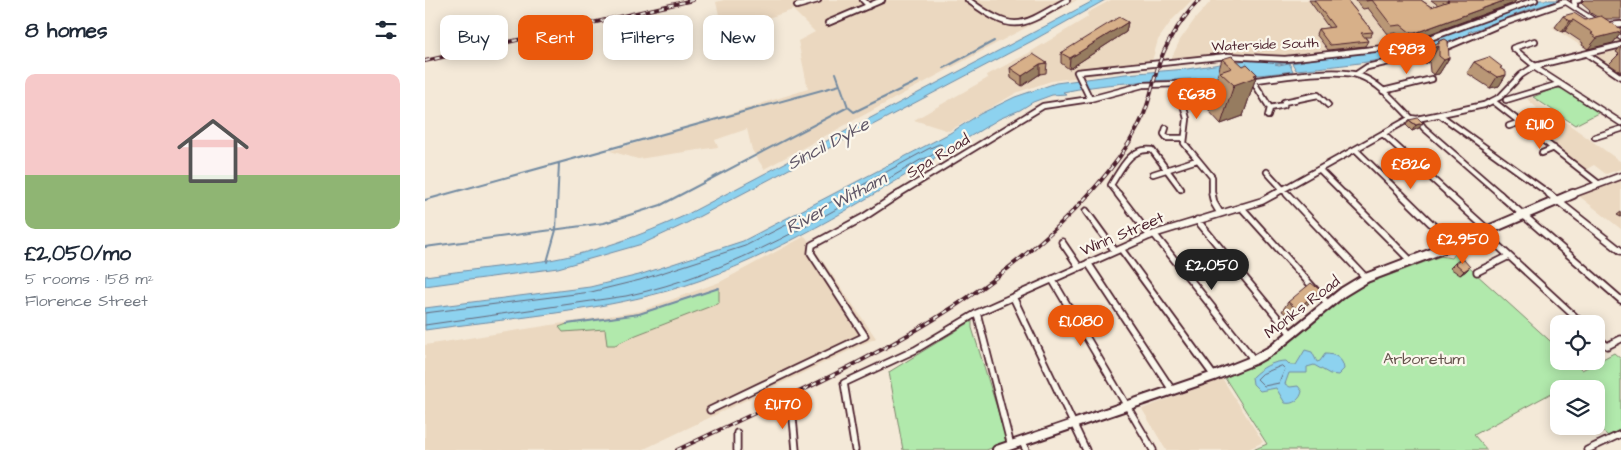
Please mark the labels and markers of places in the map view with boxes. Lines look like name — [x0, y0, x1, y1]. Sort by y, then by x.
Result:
pin: £983 — [1377, 32, 1437, 75]
pin: £638 — [1167, 78, 1227, 120]
pin: £1,110 — [1499, 108, 1581, 150]
pin: £826 — [1381, 148, 1441, 190]
pin: £2,950 — [1422, 222, 1504, 265]
pin: £2,050 — [1171, 248, 1253, 291]
pin: £1,080 — [1040, 304, 1122, 347]
pin: £1,170 — [742, 388, 824, 430]

